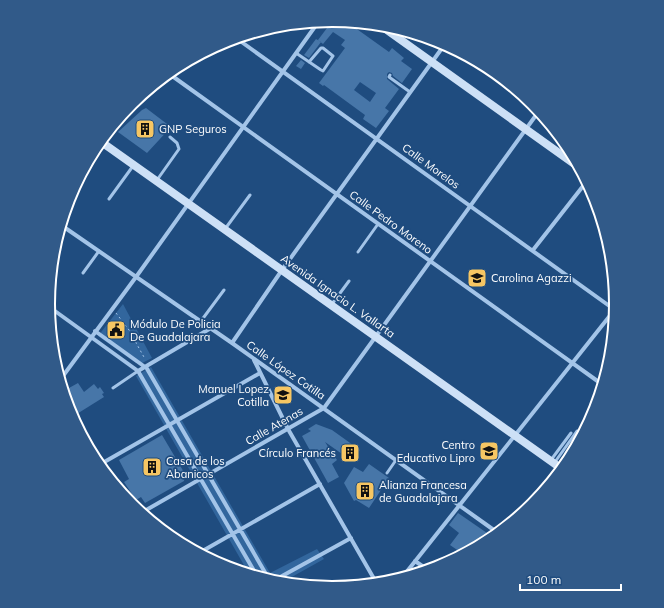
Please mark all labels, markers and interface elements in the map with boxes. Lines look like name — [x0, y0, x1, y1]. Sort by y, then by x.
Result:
building icon: GNP Seguros — [134, 118, 156, 140]
place label: GNP Seguros — [159, 122, 227, 136]
street label: Calle Morelos — [399, 140, 463, 192]
street label: Calle Pedro Moreno — [347, 187, 435, 257]
street label: Avenida Ignacio L. Vallarta — [278, 251, 398, 341]
school or university icon: Carolina Agazzi — [466, 267, 488, 289]
place label: Carolina Agazzi — [491, 271, 572, 285]
place label: Módulo De Policia De Guadalajara — [130, 317, 221, 344]
public building icon: Módulo De Policia De Guadalajara — [105, 319, 127, 341]
street label: Calle López Cotilla — [244, 338, 328, 402]
place label: Manuel Lopez Cotilla — [198, 382, 269, 409]
school or university icon: Manuel Lopez Cotilla — [272, 384, 294, 406]
street label: Calle Atenas — [243, 404, 305, 448]
place label: Centro Educativo Lipro — [397, 438, 475, 465]
school or university icon: Centro Educativo Lipro — [478, 440, 500, 462]
building icon: Círculo Francés — [339, 442, 361, 464]
place label: Círculo Francés — [259, 446, 336, 460]
place label: Casa de los Abanicos — [166, 454, 225, 481]
building icon: Casa de los Abanicos — [141, 456, 163, 478]
place label: Alianza Francesa de Guadalajara — [379, 478, 467, 505]
building icon: Alianza Francesa de Guadalajara — [354, 480, 376, 502]
scale bar — [520, 566, 621, 592]
text: 100 m — [526, 572, 561, 587]

